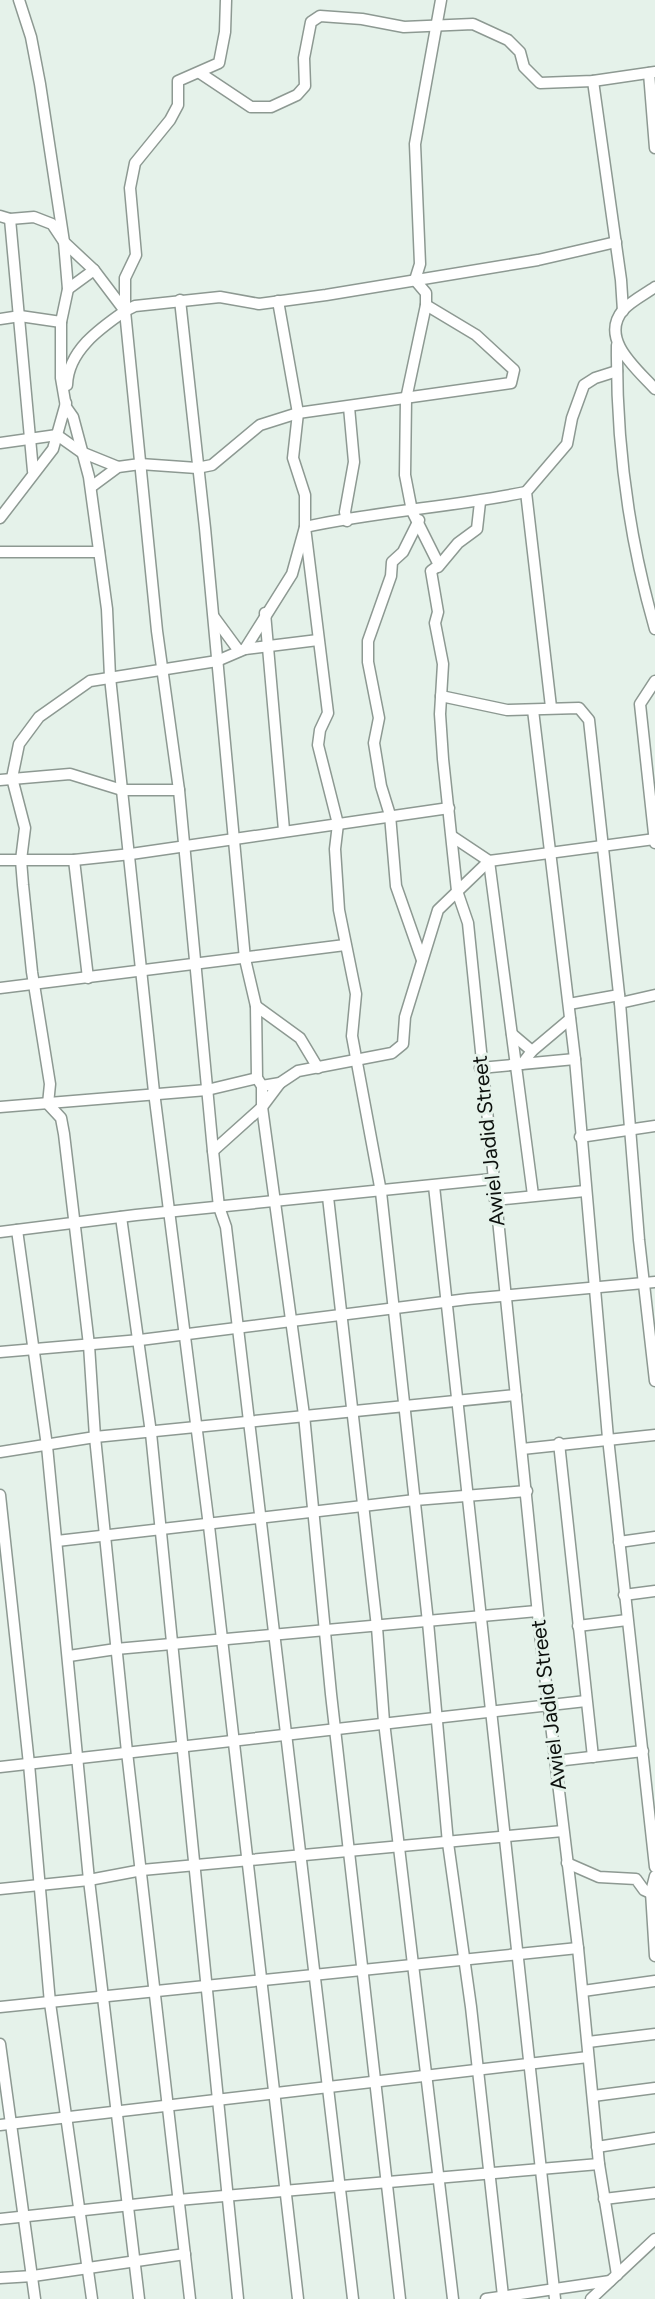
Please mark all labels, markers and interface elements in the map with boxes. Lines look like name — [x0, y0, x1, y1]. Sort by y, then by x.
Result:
street label: Awiel Jadid Street — [467, 1054, 509, 1228]
street label: Awiel Jadid Street — [525, 1618, 571, 1792]

